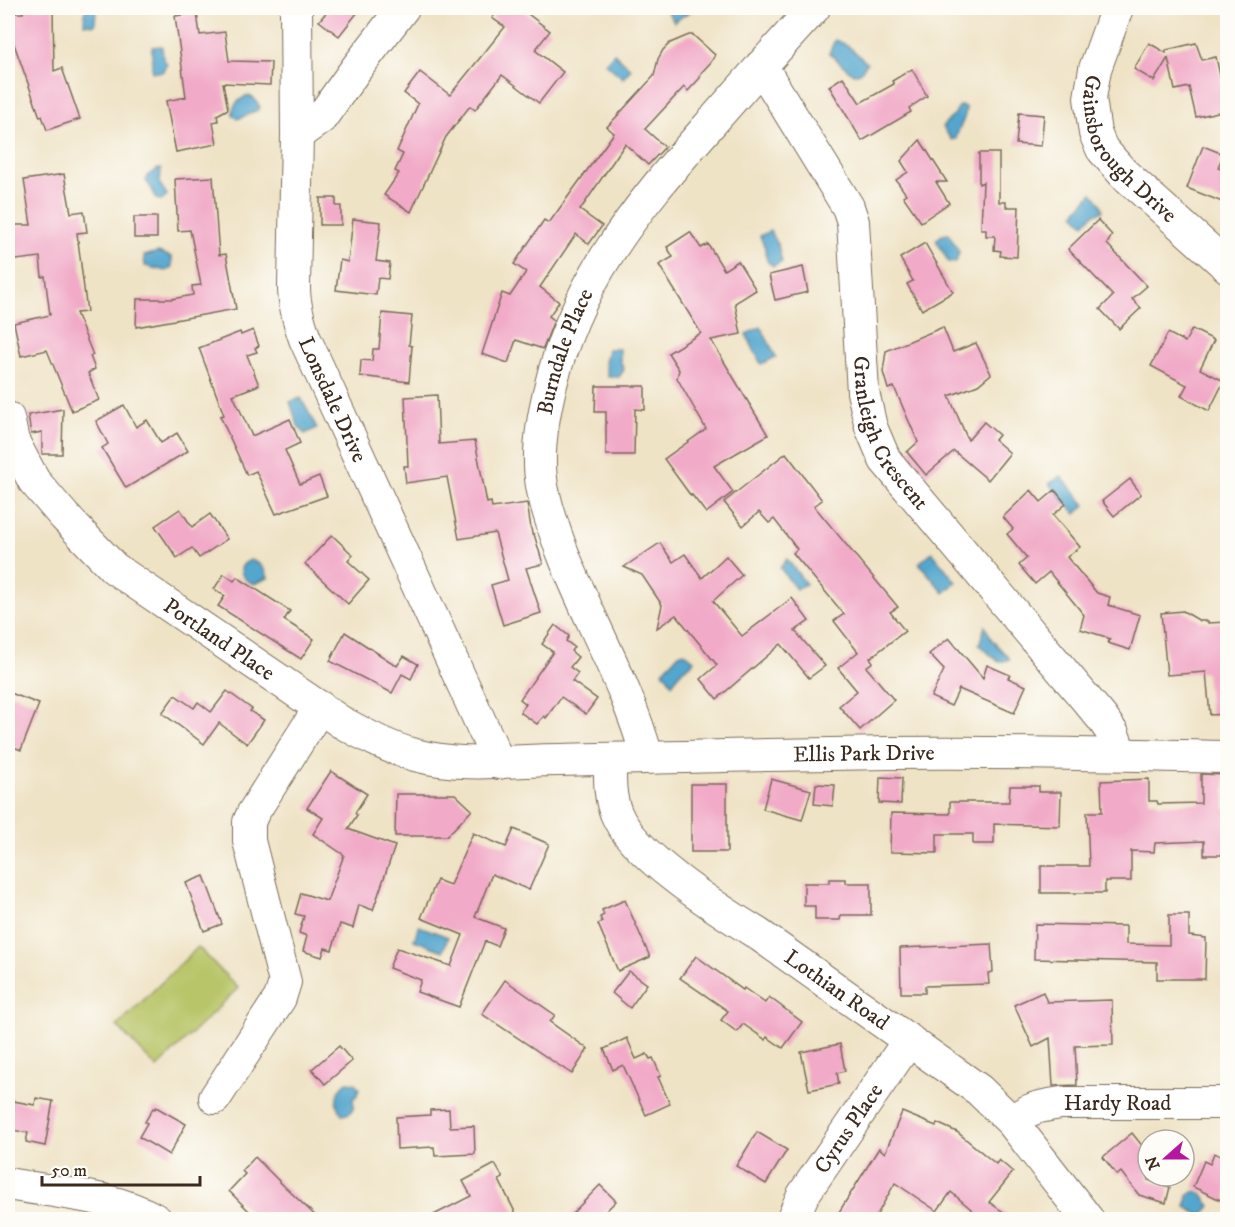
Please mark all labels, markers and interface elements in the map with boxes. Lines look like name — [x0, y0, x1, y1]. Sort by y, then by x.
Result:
street label: Gainsborough Drive — [1076, 73, 1183, 228]
street label: Burndale Place — [531, 284, 599, 417]
street label: Lonsdale Drive — [292, 332, 373, 467]
street label: Granleigh Crescent — [847, 355, 935, 515]
street label: Portland Place — [158, 592, 280, 687]
street label: Ellis Park Drive — [793, 739, 935, 768]
street label: Lothian Road — [779, 943, 895, 1036]
street label: Cyrus Place — [808, 1078, 889, 1179]
street label: Hardy Road — [1064, 1090, 1171, 1117]
north arrow — [1136, 1128, 1196, 1188]
scale bar — [42, 1149, 200, 1187]
text: N — [1141, 1153, 1165, 1173]
text: 50 m — [51, 1160, 87, 1182]

